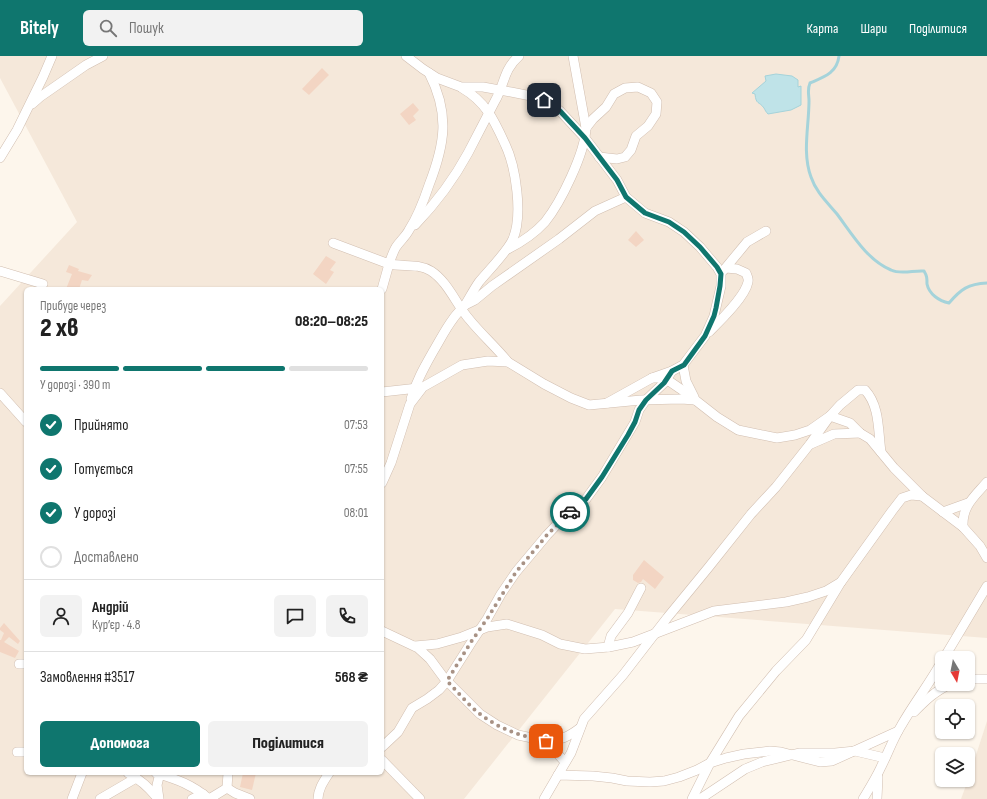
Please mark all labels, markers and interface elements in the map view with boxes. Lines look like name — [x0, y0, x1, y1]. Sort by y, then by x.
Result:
search box — [83, 10, 363, 46]
text: Bitely — [20, 17, 59, 40]
icon: search — [97, 17, 119, 39]
text: Пошук — [129, 19, 164, 38]
text: Карта — [807, 20, 838, 37]
text: Шари — [860, 20, 887, 37]
text: Поділитися — [909, 20, 967, 37]
pin — [527, 83, 561, 117]
icon: home — [533, 89, 555, 111]
text: Прибуде через — [40, 298, 106, 314]
text: 08:20–08:25 — [295, 312, 368, 331]
text: 2 хв — [40, 313, 79, 344]
text: У дорозі · 390 m — [40, 377, 110, 393]
icon: check — [40, 414, 62, 436]
text: Прийнято — [74, 416, 128, 435]
text: 07:53 — [344, 417, 368, 433]
icon: check — [40, 458, 62, 480]
text: Готується — [74, 460, 133, 479]
text: 07:55 — [344, 461, 368, 477]
courier — [550, 492, 590, 532]
icon: car — [559, 501, 581, 523]
icon: check — [40, 502, 62, 524]
text: У дорозі — [74, 504, 116, 523]
text: 08:01 — [344, 505, 368, 521]
text: Доставлено — [74, 548, 139, 567]
button: person — [40, 595, 82, 637]
button: chat — [274, 595, 316, 637]
button: phone — [326, 595, 368, 637]
text: Андрій — [92, 598, 128, 617]
text: Кур’єр · 4.8 — [92, 617, 140, 633]
north arrow — [935, 651, 975, 691]
map controls — [935, 651, 975, 787]
text: Замовлення #3517 — [40, 668, 135, 687]
text: 568 ₴ — [335, 668, 368, 687]
button: locate — [935, 699, 975, 739]
button: Допомога — [40, 721, 200, 767]
button: Поділитися — [208, 721, 368, 767]
pin — [529, 724, 563, 758]
icon: bag — [535, 730, 557, 752]
button: layers — [935, 747, 975, 787]

